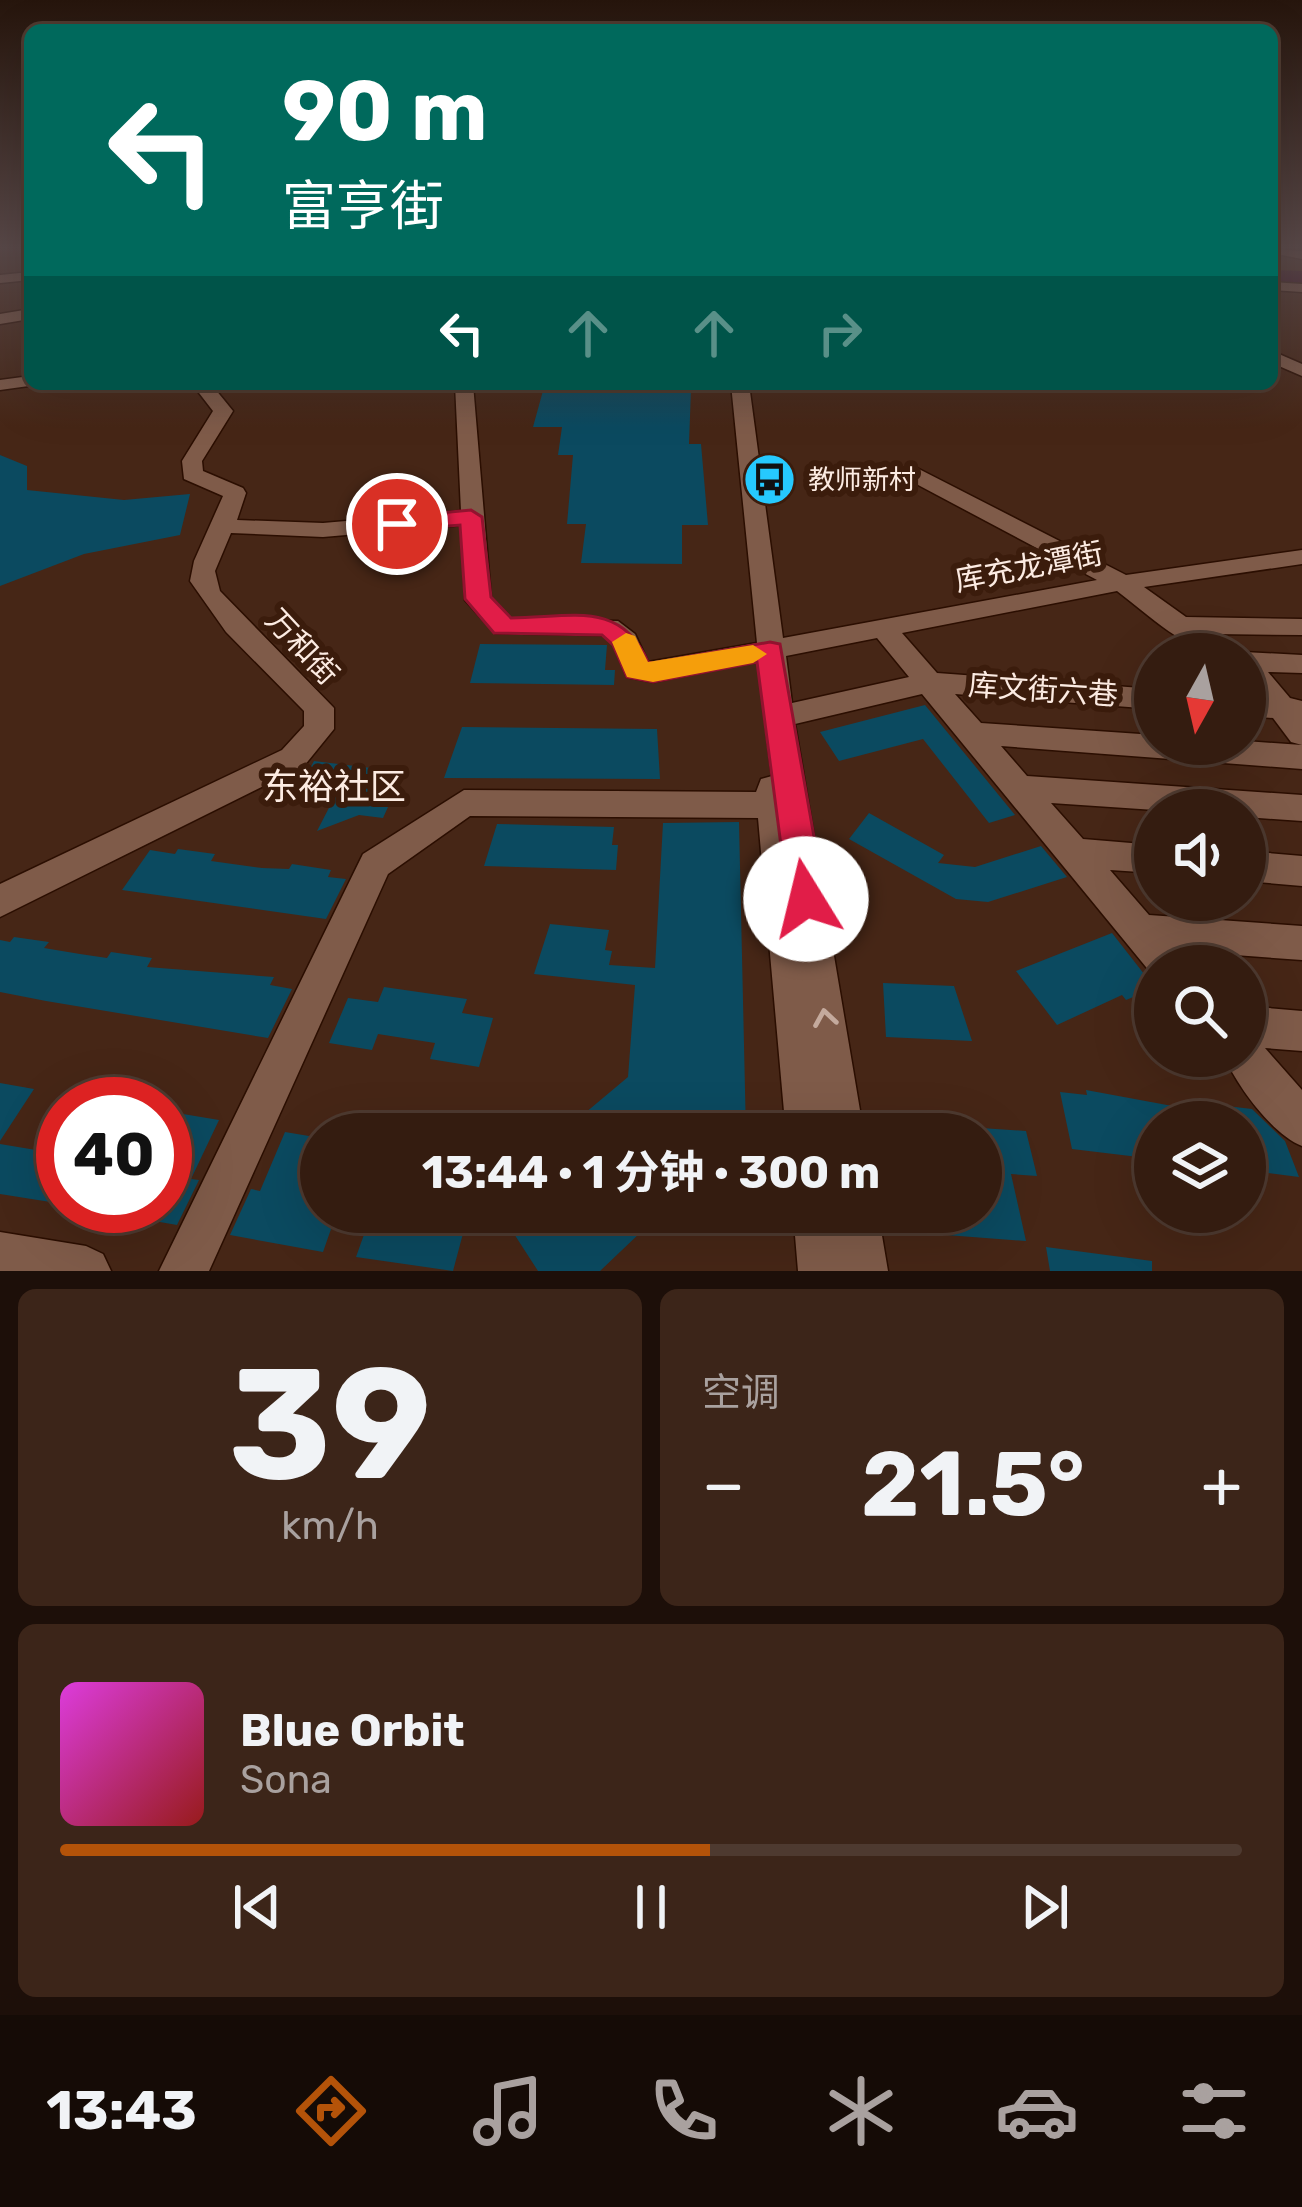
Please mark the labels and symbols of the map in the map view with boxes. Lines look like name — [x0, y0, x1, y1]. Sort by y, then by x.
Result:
bus stop icon: 教师新村 — [741, 452, 797, 508]
place label: 教师新村 — [808, 464, 916, 496]
pin — [346, 473, 448, 575]
street label: 库充龙潭街 — [952, 535, 1106, 599]
street label: 万和街 — [258, 602, 346, 692]
north arrow — [1134, 633, 1266, 765]
street label: 库文街六巷 — [967, 667, 1119, 713]
district label: 东裕社区 — [262, 765, 406, 808]
position arrow — [743, 836, 869, 962]
one-way arrow — [813, 1009, 838, 1029]
speed limit sign: 40 — [36, 1077, 192, 1233]

